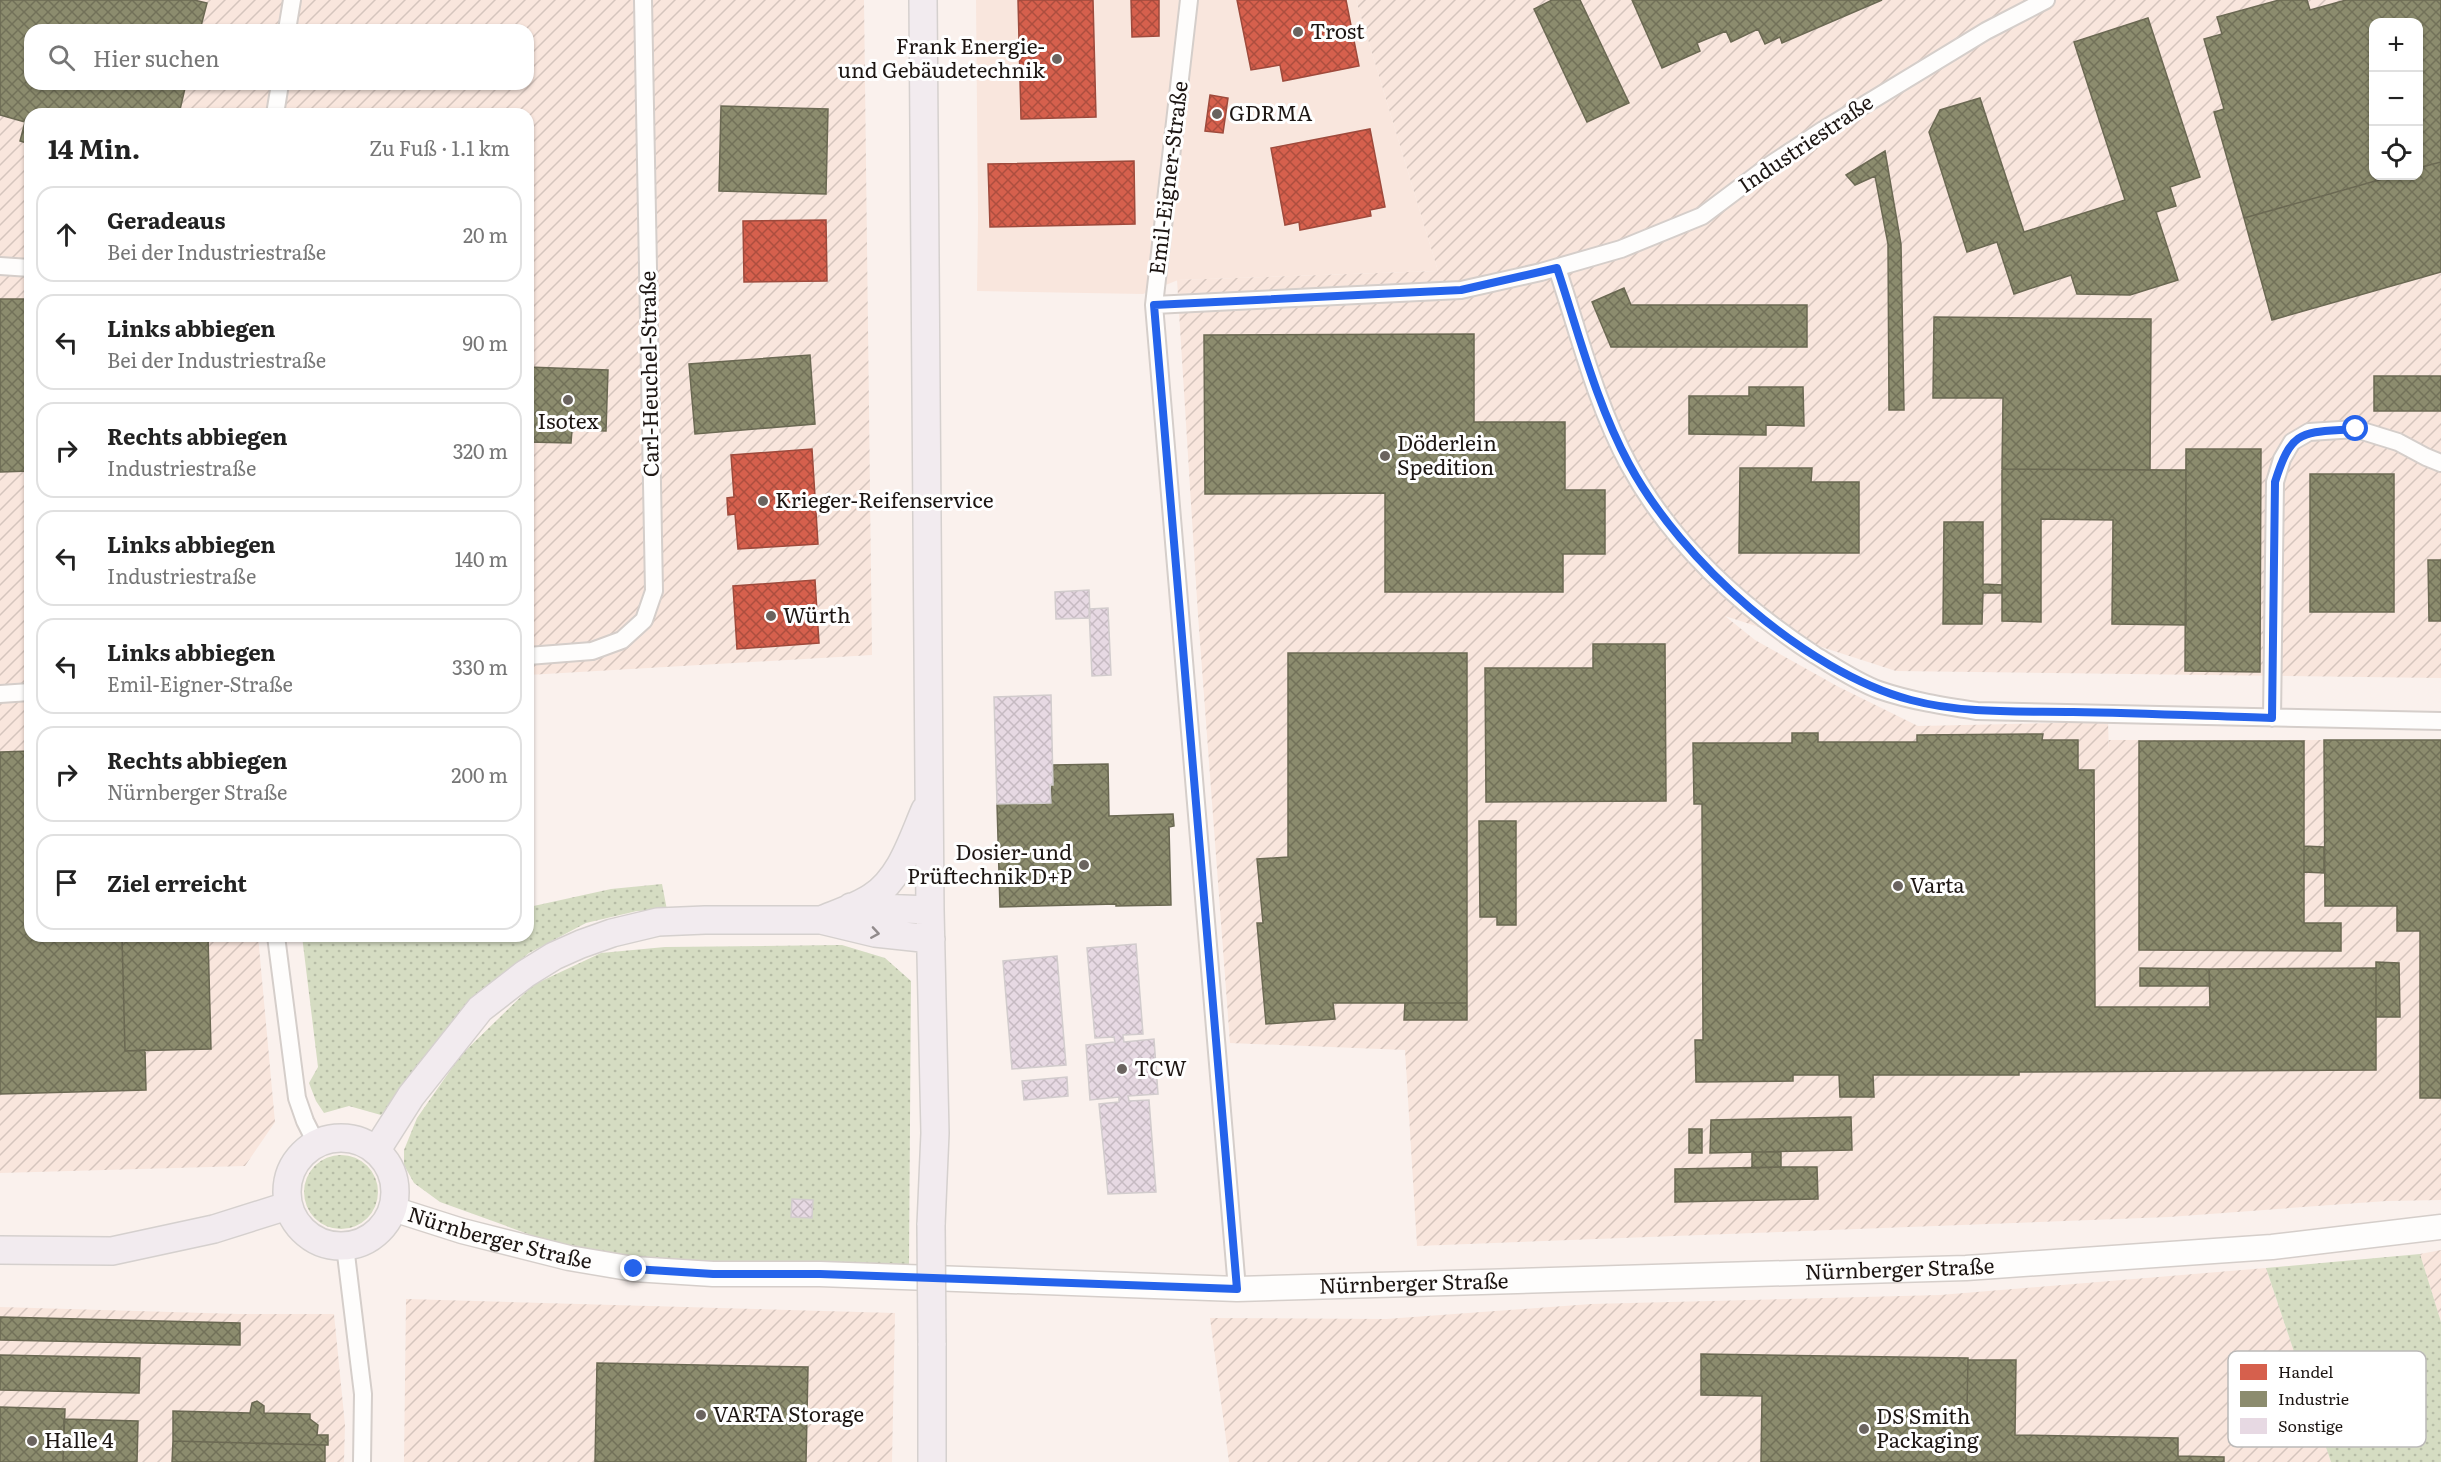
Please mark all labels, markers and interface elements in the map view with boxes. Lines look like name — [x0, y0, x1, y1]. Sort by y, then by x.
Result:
place label: Trost — [1310, 14, 1365, 45]
map controls — [2369, 18, 2423, 180]
button: + — [2369, 18, 2423, 72]
search box — [24, 24, 534, 90]
marker: Trost — [1291, 25, 1305, 39]
place label: Frank Energie- und Gebäudetechnik — [838, 29, 1045, 84]
icon: search — [45, 41, 78, 74]
text: Hier suchen — [93, 41, 220, 74]
marker: Frank Energie- und Gebäudetechnik — [1050, 52, 1064, 66]
button: − — [2369, 72, 2423, 126]
street label: Emil-Eigner-Straße — [1139, 79, 1194, 276]
street label: Industriestraße — [1731, 85, 1878, 199]
place label: GDRMA — [1229, 96, 1313, 127]
marker: GDRMA — [1210, 107, 1224, 121]
button: locate — [2369, 126, 2423, 180]
text: 14 Min. — [48, 128, 140, 167]
text: Zu Fuß · 1.1 km — [369, 132, 510, 162]
text: Geradeaus — [107, 203, 225, 236]
icon: ahead — [50, 218, 83, 251]
text: 20 m — [463, 219, 508, 249]
text: Bei der Industriestraße — [107, 236, 326, 266]
street label: Carl-Heuchel-Straße — [630, 271, 665, 477]
text: Links abbiegen — [107, 311, 276, 344]
icon: left — [50, 326, 83, 359]
text: 90 m — [463, 327, 508, 357]
text: Bei der Industriestraße — [107, 344, 326, 374]
marker: Isotex — [561, 393, 575, 407]
place label: Isotex — [537, 404, 599, 435]
route start — [2342, 415, 2368, 441]
text: Rechts abbiegen — [107, 419, 287, 452]
place label: Döderlein Spedition — [1397, 426, 1497, 481]
icon: right — [50, 434, 83, 467]
text: 320 m — [453, 435, 508, 465]
marker: Döderlein Spedition — [1378, 449, 1392, 463]
text: Industriestraße — [107, 452, 256, 482]
place label: Krieger-Reifenservice — [775, 483, 994, 514]
marker: Krieger-Reifenservice — [756, 494, 770, 508]
text: Links abbiegen — [107, 527, 276, 560]
icon: left — [50, 542, 83, 575]
text: 140 m — [455, 543, 508, 573]
text: Industriestraße — [107, 560, 256, 590]
place label: Würth — [783, 598, 851, 629]
marker: Würth — [764, 609, 778, 623]
text: Links abbiegen — [107, 635, 276, 668]
icon: left — [50, 650, 83, 683]
text: 330 m — [452, 651, 508, 681]
text: Emil-Eigner-Straße — [107, 668, 293, 698]
text: Rechts abbiegen — [107, 743, 287, 776]
icon: right — [50, 758, 83, 791]
text: 200 m — [451, 759, 508, 789]
text: Nürnberger Straße — [107, 776, 287, 806]
place label: Dosier- und Prüftechnik D+P — [907, 835, 1072, 890]
marker: Dosier- und Prüftechnik D+P — [1077, 858, 1091, 872]
icon: arrive — [50, 866, 83, 899]
text: Ziel erreicht — [107, 866, 247, 899]
place label: Varta — [1910, 868, 1965, 899]
marker: Varta — [1891, 879, 1905, 893]
one-way arrow — [871, 926, 880, 938]
place label: TCW — [1134, 1051, 1187, 1082]
marker: TCW — [1115, 1062, 1129, 1076]
street label: Nürnberger Straße — [404, 1197, 595, 1275]
street label: Nürnberger Straße — [1804, 1248, 1995, 1286]
route end — [620, 1255, 646, 1281]
street label: Nürnberger Straße — [1319, 1263, 1509, 1300]
legend — [2228, 1351, 2426, 1447]
text: Handel — [2278, 1359, 2333, 1383]
text: Industrie — [2278, 1386, 2349, 1410]
place label: VARTA Storage — [713, 1397, 864, 1428]
place label: DS Smith Packaging — [1876, 1399, 1979, 1454]
marker: VARTA Storage — [694, 1408, 708, 1422]
text: Sonstige — [2278, 1413, 2343, 1437]
marker: DS Smith Packaging — [1857, 1422, 1871, 1436]
place label: Halle 4 — [44, 1423, 114, 1454]
marker: Halle 4 — [25, 1434, 39, 1448]

